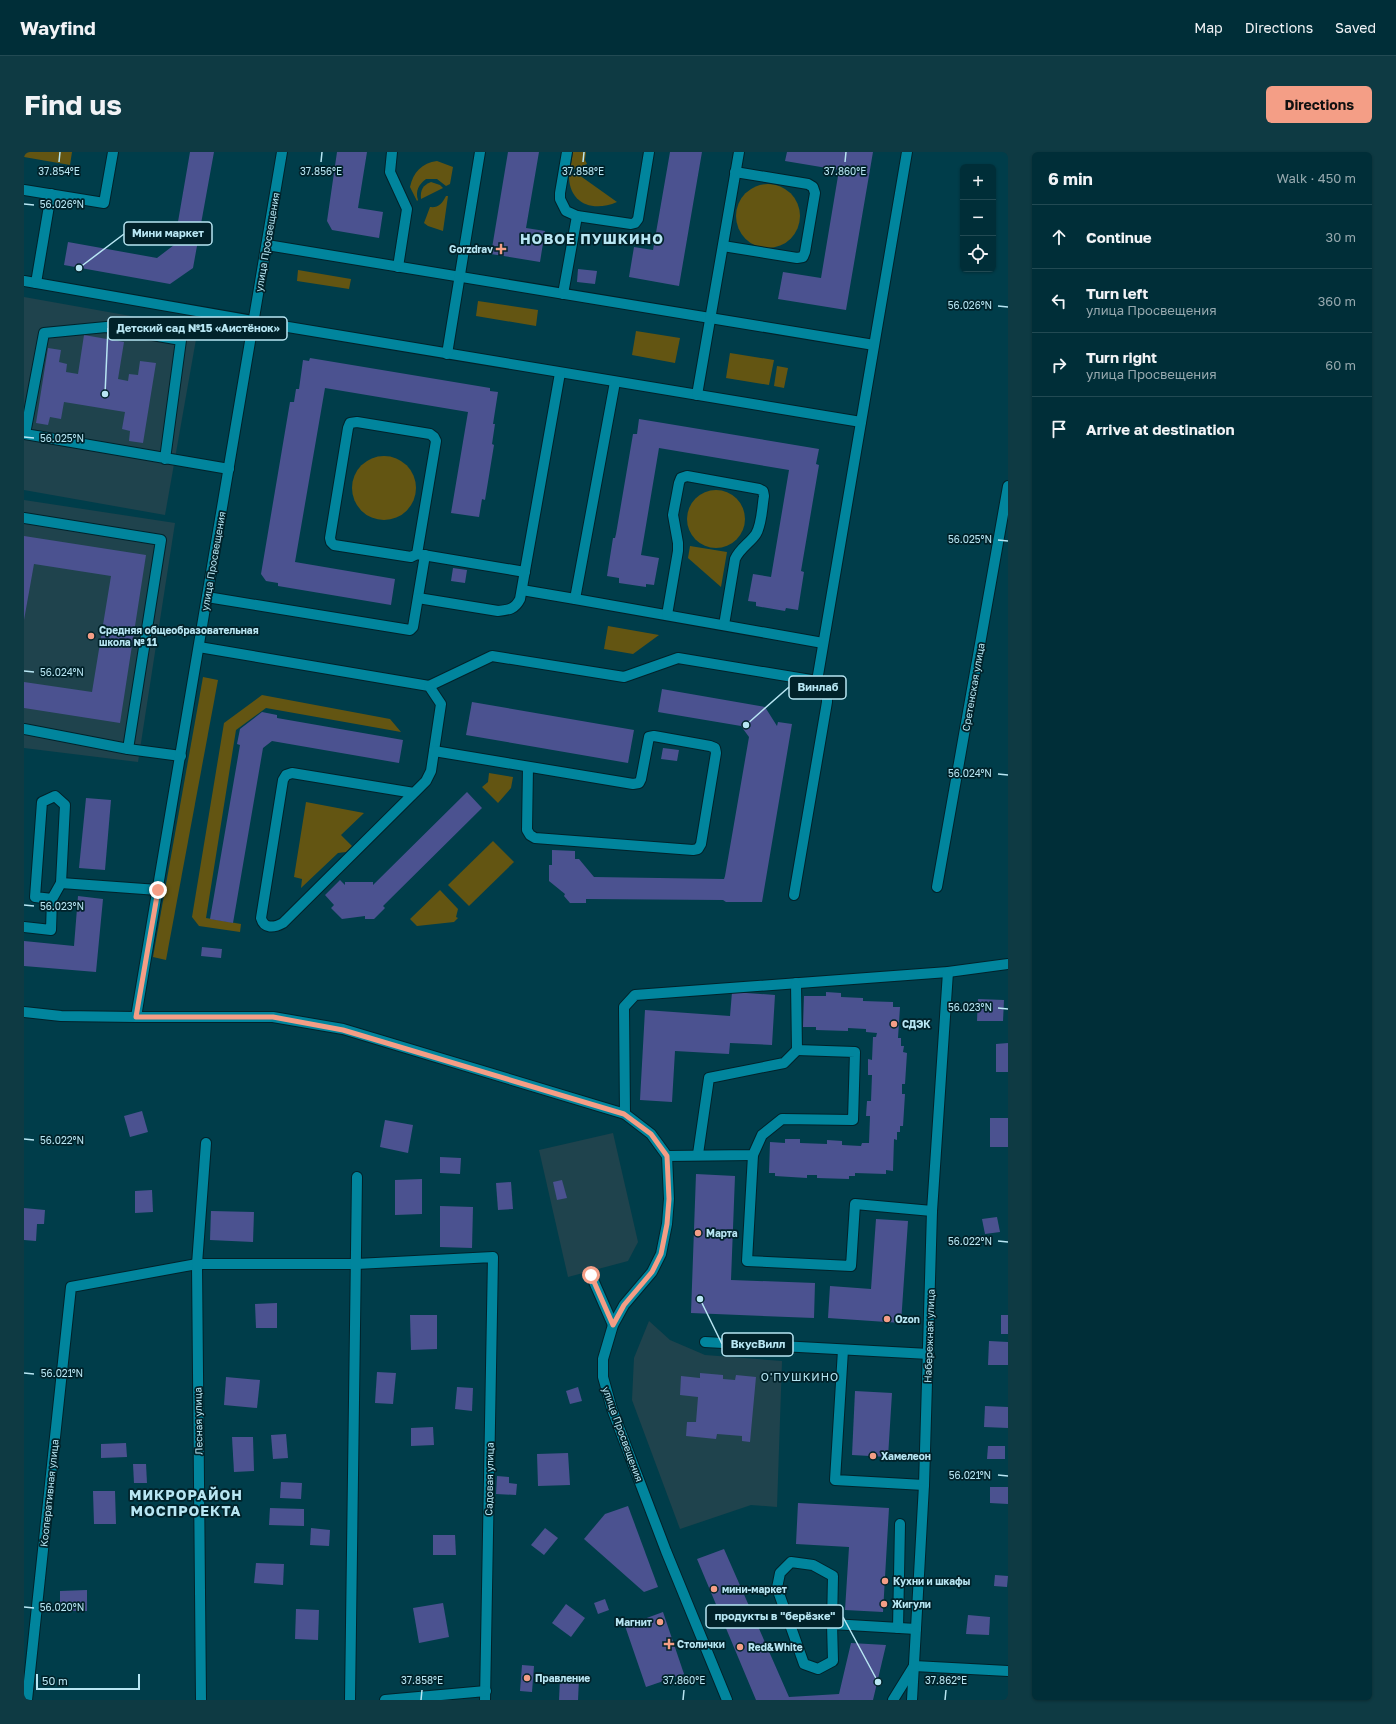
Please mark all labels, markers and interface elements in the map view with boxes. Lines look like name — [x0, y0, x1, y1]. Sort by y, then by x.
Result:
text: Wayfind — [20, 16, 96, 39]
text: Map — [1194, 19, 1223, 36]
text: Directions — [1245, 19, 1313, 36]
text: Saved — [1335, 19, 1376, 36]
button: Directions — [1266, 86, 1372, 123]
text: Find us — [24, 88, 122, 121]
map controls — [960, 164, 996, 272]
button: + — [960, 164, 996, 200]
text: 37.854°E — [38, 165, 80, 177]
text: 37.856°E — [300, 165, 342, 177]
text: 37.858°E — [562, 165, 604, 177]
text: 37.860°E — [824, 165, 866, 177]
text: 6 min — [1048, 168, 1093, 189]
text: Walk · 450 m — [1277, 170, 1356, 186]
street label: улица Просвещения — [252, 191, 282, 293]
text: 56.026°N — [40, 198, 84, 210]
button: − — [960, 200, 996, 236]
callout: Мини маркет — [124, 222, 212, 245]
text: Мини маркет — [132, 226, 204, 239]
icon: ahead — [1048, 226, 1070, 248]
text: Continue — [1086, 228, 1152, 246]
text: 30 m — [1326, 229, 1356, 245]
district label: НОВОЕ ПУШКИНО — [520, 230, 664, 247]
button: locate — [960, 236, 996, 272]
place label: Gorzdrav — [449, 243, 493, 255]
marker: Gorzdrav — [496, 244, 506, 254]
text: Turn left — [1086, 284, 1148, 302]
icon: left — [1048, 290, 1070, 312]
text: 360 m — [1318, 293, 1356, 309]
text: 56.026°N — [948, 299, 992, 311]
text: улица Просвещения — [1086, 302, 1217, 318]
callout: Детский сад №15 «Аистёнок» — [108, 317, 287, 340]
text: Детский сад №15 «Аистёнок» — [116, 321, 280, 334]
text: Turn right — [1086, 348, 1157, 366]
icon: right — [1048, 354, 1070, 376]
text: 60 m — [1325, 357, 1356, 373]
text: улица Просвещения — [1086, 366, 1217, 382]
icon: arrive — [1048, 418, 1070, 440]
text: Arrive at destination — [1086, 420, 1235, 438]
text: 56.025°N — [40, 432, 84, 444]
street label: улица Просвещения — [198, 510, 228, 612]
text: 56.025°N — [948, 533, 992, 545]
place label: Средняя общеобразовательная школа № 11 — [99, 624, 259, 648]
marker: Средняя общеобразовательная школа № 11 — [86, 631, 96, 641]
street label: Сретенская улица — [959, 642, 987, 732]
text: 56.024°N — [40, 666, 84, 678]
callout: Винлаб — [789, 676, 846, 699]
text: Винлаб — [798, 680, 839, 693]
text: 56.024°N — [948, 767, 992, 779]
route end — [149, 881, 167, 899]
text: 56.023°N — [40, 900, 84, 912]
text: 56.023°N — [948, 1001, 992, 1013]
place label: СДЭК — [902, 1018, 931, 1030]
marker: СДЭК — [889, 1019, 899, 1029]
text: 56.022°N — [40, 1134, 84, 1146]
place label: Марта — [706, 1227, 738, 1239]
marker: Марта — [693, 1228, 703, 1238]
text: 56.022°N — [948, 1235, 992, 1247]
route start — [582, 1266, 600, 1284]
street label: Набережная улица — [921, 1289, 937, 1383]
place label: Ozon — [895, 1313, 920, 1325]
marker: Ozon — [882, 1314, 892, 1324]
callout: ВкусВилл — [722, 1333, 793, 1356]
text: ВкусВилл — [731, 1337, 785, 1350]
text: 56.021°N — [41, 1367, 83, 1379]
district label: О'ПУШКИНО — [761, 1370, 839, 1383]
street label: улица Просвещения — [600, 1385, 646, 1483]
street label: Лесная улица — [191, 1387, 205, 1455]
street label: Кооперативная улица — [37, 1439, 61, 1547]
street label: Садовая улица — [482, 1442, 496, 1516]
place label: Хамелеон — [881, 1450, 931, 1462]
marker: Хамелеон — [868, 1451, 878, 1461]
text: 56.021°N — [949, 1469, 991, 1481]
district label: МИКРОРАЙОН МОСПРОЕКТА — [129, 1486, 243, 1519]
place label: Кухни и шкафы — [893, 1575, 970, 1587]
marker: Кухни и шкафы — [880, 1576, 890, 1586]
place label: мини-маркет — [722, 1583, 787, 1595]
marker: мини-маркет — [709, 1584, 719, 1594]
place label: Жигули — [892, 1598, 931, 1610]
marker: Жигули — [879, 1599, 889, 1609]
text: 56.020°N — [40, 1601, 84, 1613]
callout: продукты в "берёзке" — [706, 1605, 843, 1628]
text: продукты в "берёзке" — [715, 1609, 835, 1622]
place label: Магнит — [615, 1616, 652, 1628]
marker: Магнит — [655, 1617, 665, 1627]
place label: Столички — [677, 1638, 725, 1650]
marker: Столички — [664, 1639, 674, 1649]
place label: Red&White — [748, 1641, 803, 1653]
marker: Red&White — [735, 1642, 745, 1652]
scale bar — [36, 1672, 140, 1691]
place label: Правление — [535, 1672, 590, 1684]
marker: Правление — [522, 1673, 532, 1683]
text: 50 m — [42, 1674, 68, 1687]
text: 37.858°E — [401, 1674, 443, 1686]
text: 37.860°E — [663, 1674, 705, 1686]
text: 37.862°E — [925, 1674, 967, 1686]

